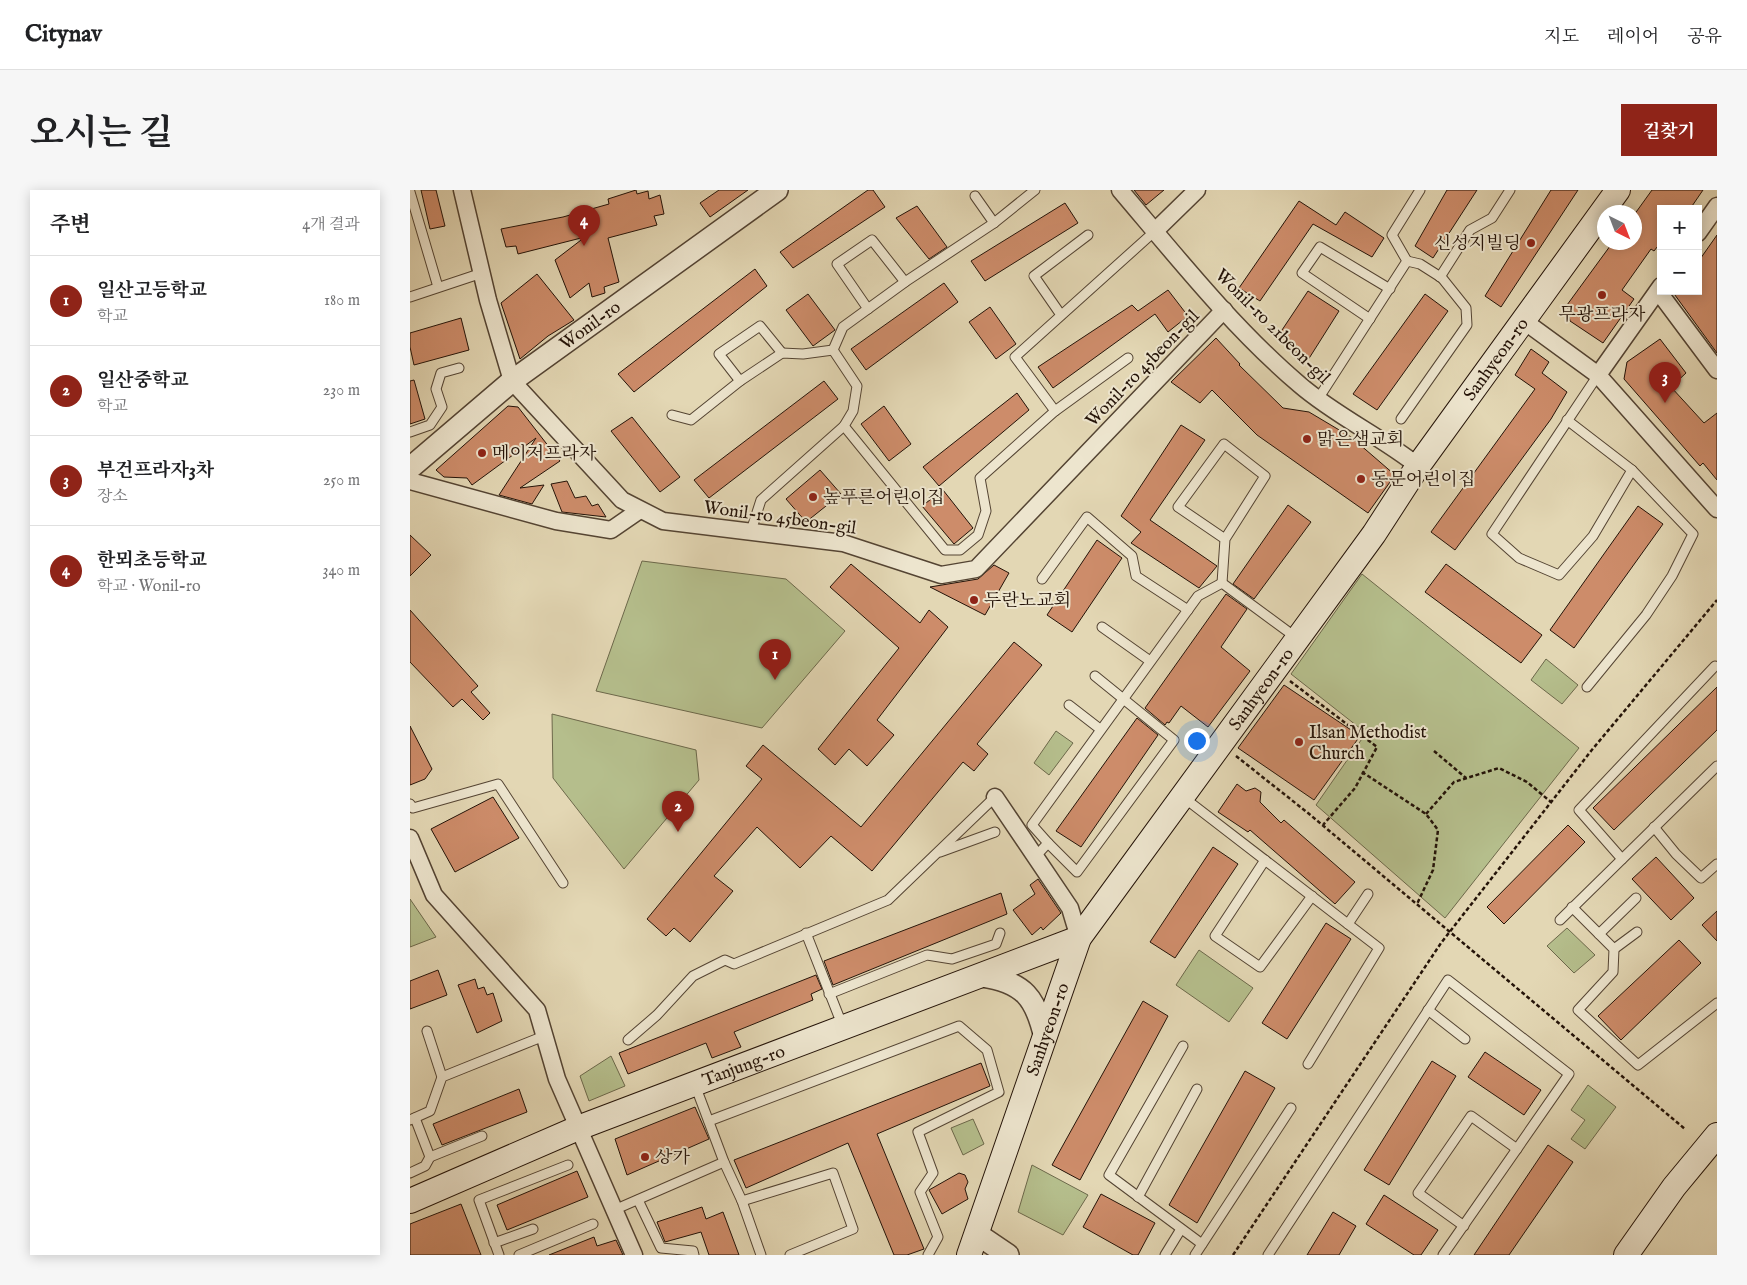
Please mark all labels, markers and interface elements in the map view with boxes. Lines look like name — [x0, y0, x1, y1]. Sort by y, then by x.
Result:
text: Citynav — [25, 19, 102, 50]
text: 지도 — [1544, 26, 1579, 49]
text: 레이어 — [1607, 26, 1659, 49]
text: 공유 — [1687, 26, 1722, 49]
button: 길찾기 — [1621, 104, 1717, 156]
text: 오시는 길 — [30, 112, 173, 157]
pin: 4 — [568, 205, 600, 246]
north arrow — [1597, 205, 1642, 250]
map controls — [1657, 205, 1702, 295]
button: + — [1657, 205, 1702, 250]
text: 주변 — [50, 212, 91, 239]
text: 4개 결과 — [302, 215, 360, 235]
place label: 신성지빌딩 — [1434, 233, 1521, 256]
marker: 신성지빌딩 — [1525, 237, 1537, 249]
button: − — [1657, 250, 1702, 295]
street label: Wonil-ro 21beon-gil — [1209, 265, 1335, 390]
text: 일산고등학교 — [97, 279, 207, 303]
marker: 무광프라자 — [1596, 289, 1608, 301]
text: 1 — [63, 291, 69, 311]
text: 180 m — [324, 291, 360, 311]
street label: Wonil-ro — [556, 296, 626, 356]
place label: 무광프라자 — [1559, 304, 1646, 327]
street label: Wonil-ro 45beon-gil — [1081, 306, 1205, 432]
text: 학교 — [97, 307, 128, 327]
street label: Sanhyeon-ro — [1459, 314, 1535, 406]
pin: 3 — [1649, 362, 1681, 403]
text: 일산중학교 — [97, 369, 189, 393]
text: 2 — [62, 381, 70, 401]
text: 230 m — [323, 381, 360, 401]
text: 학교 — [97, 397, 128, 417]
place label: 맑은샘교회 — [1317, 429, 1404, 452]
marker: 맑은샘교회 — [1301, 433, 1313, 445]
place label: 메이저프라자 — [492, 443, 597, 466]
marker: 메이저프라자 — [476, 447, 488, 459]
text: 부건프라자3차 — [97, 459, 214, 483]
place label: 동문어린이집 — [1371, 469, 1475, 492]
text: 3 — [63, 471, 69, 491]
text: 250 m — [323, 471, 360, 491]
marker: 동문어린이집 — [1355, 473, 1367, 485]
text: 장소 — [97, 487, 128, 507]
place label: 높푸른어린이집 — [823, 487, 945, 510]
marker: 높푸른어린이집 — [807, 491, 819, 503]
street label: Wonil-ro 45beon-gil — [702, 496, 858, 541]
text: 한뫼초등학교 — [97, 549, 207, 573]
text: 4 — [62, 561, 70, 581]
text: 340 m — [322, 561, 360, 581]
text: 학교 · Wonil-ro — [97, 577, 201, 597]
place label: 두란노교회 — [984, 590, 1071, 613]
marker: 두란노교회 — [968, 594, 980, 606]
pin: 1 — [759, 639, 791, 680]
street label: Sanhyeon-ro — [1224, 644, 1300, 736]
place label: Ilsan Methodist Church — [1309, 722, 1427, 766]
your location — [1184, 728, 1210, 754]
marker: Ilsan Methodist Church — [1293, 736, 1305, 748]
pin: 2 — [662, 791, 694, 832]
street label: Sanhyeon-ro — [1022, 980, 1076, 1079]
street label: Tanjung-ro — [699, 1040, 789, 1093]
place label: 상가 — [655, 1147, 690, 1170]
marker: 상가 — [639, 1151, 651, 1163]

